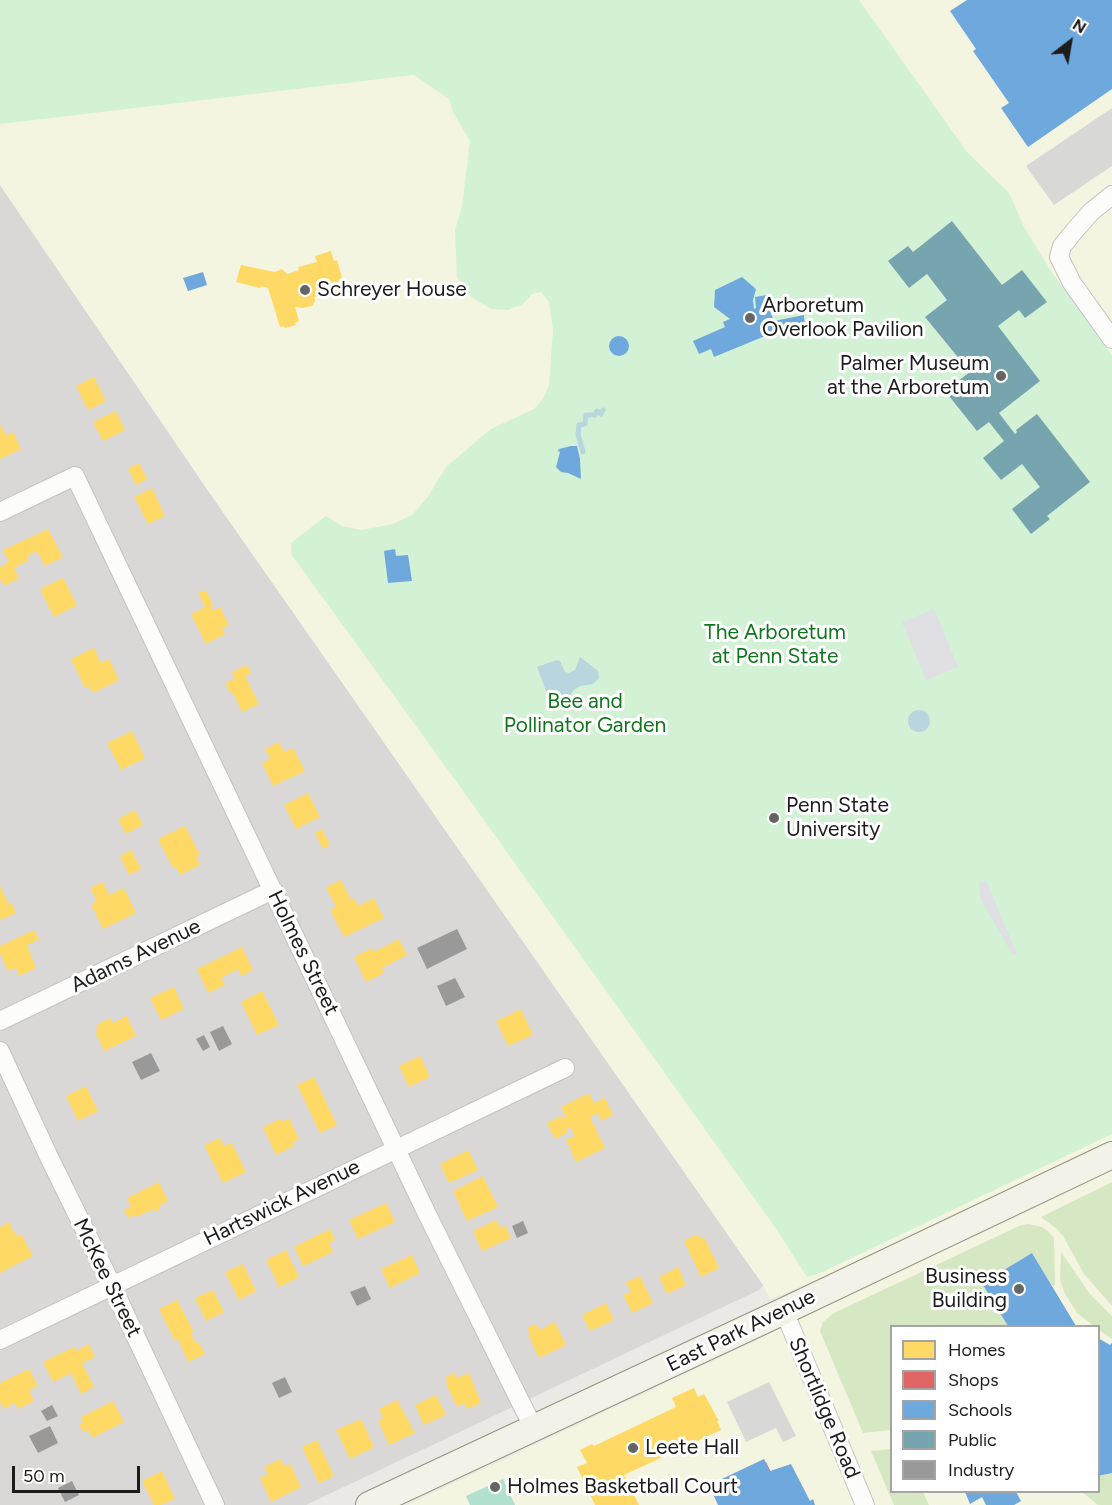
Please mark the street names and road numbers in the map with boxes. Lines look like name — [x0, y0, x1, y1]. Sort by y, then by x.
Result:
street label: Holmes Street — [262, 887, 344, 1019]
street label: Adams Avenue — [67, 914, 205, 998]
street label: Hartswick Avenue — [200, 1154, 364, 1252]
street label: McKee Street — [67, 1215, 147, 1341]
street label: East Park Avenue — [663, 1284, 819, 1378]
street label: Shortlidge Road — [783, 1334, 865, 1482]

